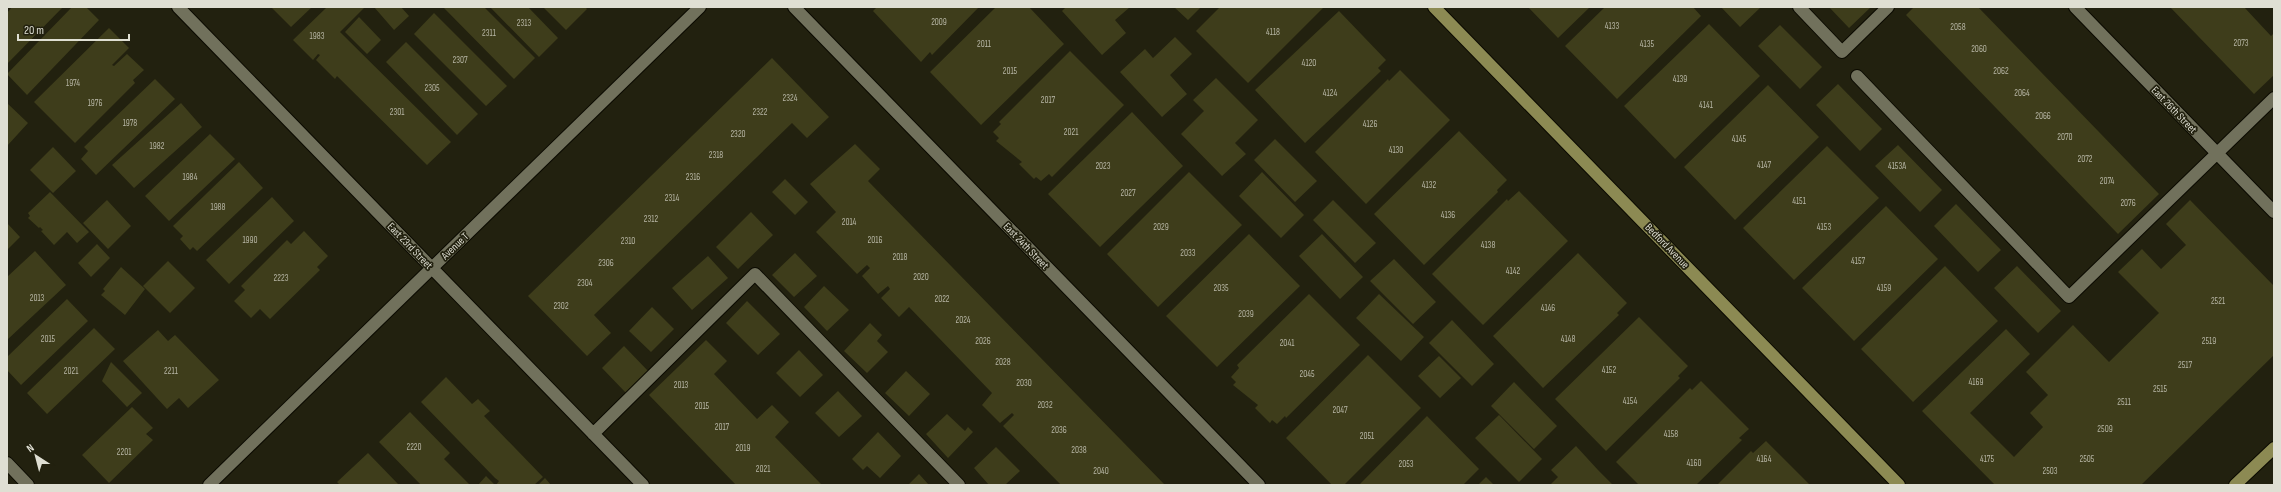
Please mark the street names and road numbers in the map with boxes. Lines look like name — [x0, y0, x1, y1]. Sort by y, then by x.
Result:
street label: East 26th Street — [2148, 84, 2200, 137]
street label: East 23rd Street — [385, 220, 436, 272]
street label: East 24th Street — [1001, 220, 1052, 272]
street label: Bedford Avenue — [1642, 221, 1692, 271]
street label: Avenue T — [438, 229, 472, 263]

